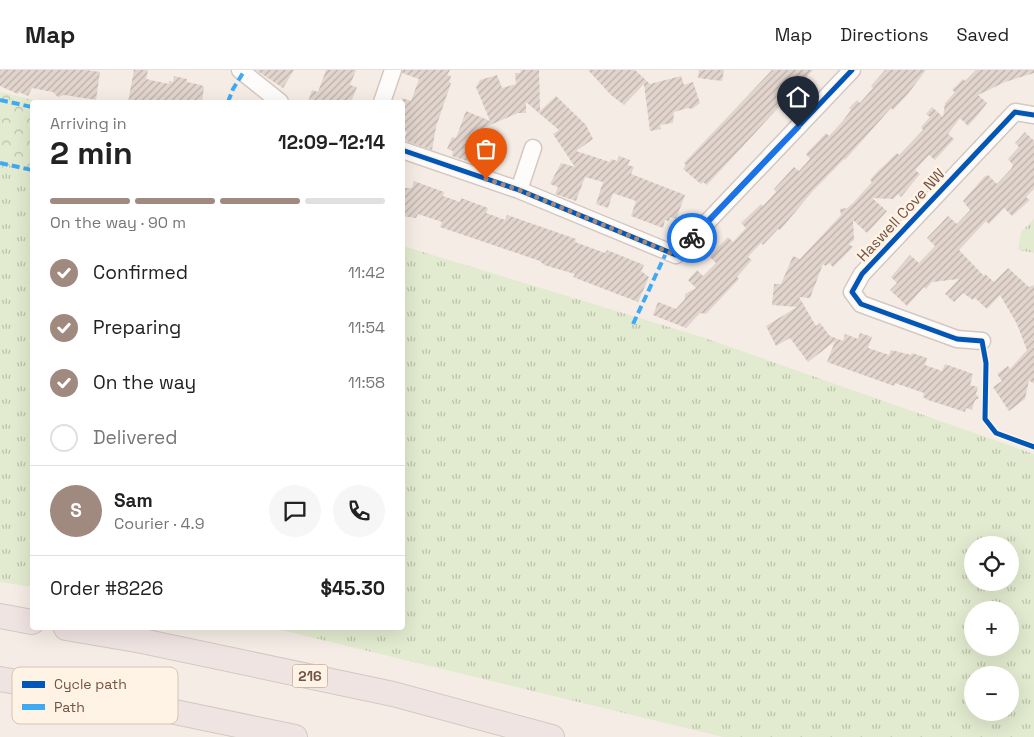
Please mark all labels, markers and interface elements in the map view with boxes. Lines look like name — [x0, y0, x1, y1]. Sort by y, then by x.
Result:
text: Map — [25, 19, 75, 50]
text: Map — [775, 23, 812, 46]
text: Directions — [840, 23, 929, 46]
text: Saved — [957, 23, 1009, 46]
pin — [777, 76, 819, 127]
icon: home — [784, 83, 812, 111]
text: Arriving in — [50, 113, 127, 134]
pin — [465, 128, 507, 179]
text: 12:09–12:14 — [278, 130, 385, 155]
text: 2 min — [50, 133, 133, 173]
icon: bag — [472, 135, 500, 163]
street label: Haswell Cove NW — [853, 164, 949, 265]
text: On the way · 90 m — [50, 212, 186, 233]
courier — [667, 213, 717, 263]
icon: bike — [678, 224, 706, 252]
icon: check — [50, 259, 78, 287]
text: Confirmed — [93, 260, 188, 285]
text: 11:42 — [348, 262, 385, 283]
icon: check — [50, 314, 78, 342]
text: Preparing — [93, 315, 181, 340]
text: 11:54 — [348, 317, 385, 338]
icon: check — [50, 369, 78, 397]
text: On the way — [93, 370, 196, 395]
text: 11:58 — [348, 372, 385, 393]
text: Delivered — [93, 425, 178, 450]
button: chat — [269, 485, 321, 537]
button: phone — [333, 485, 385, 537]
text: Sam — [114, 488, 153, 513]
text: S — [70, 498, 82, 523]
text: Courier · 4.9 — [114, 513, 204, 534]
map controls — [964, 536, 1019, 721]
button: locate — [964, 536, 1019, 591]
text: Order #8226 — [50, 576, 163, 601]
text: $45.30 — [320, 576, 385, 601]
button: + — [964, 601, 1019, 656]
road number: 216 — [292, 664, 328, 688]
button: − — [964, 666, 1019, 721]
legend — [12, 667, 178, 724]
text: Cycle path — [54, 675, 127, 693]
text: Path — [54, 698, 85, 716]

